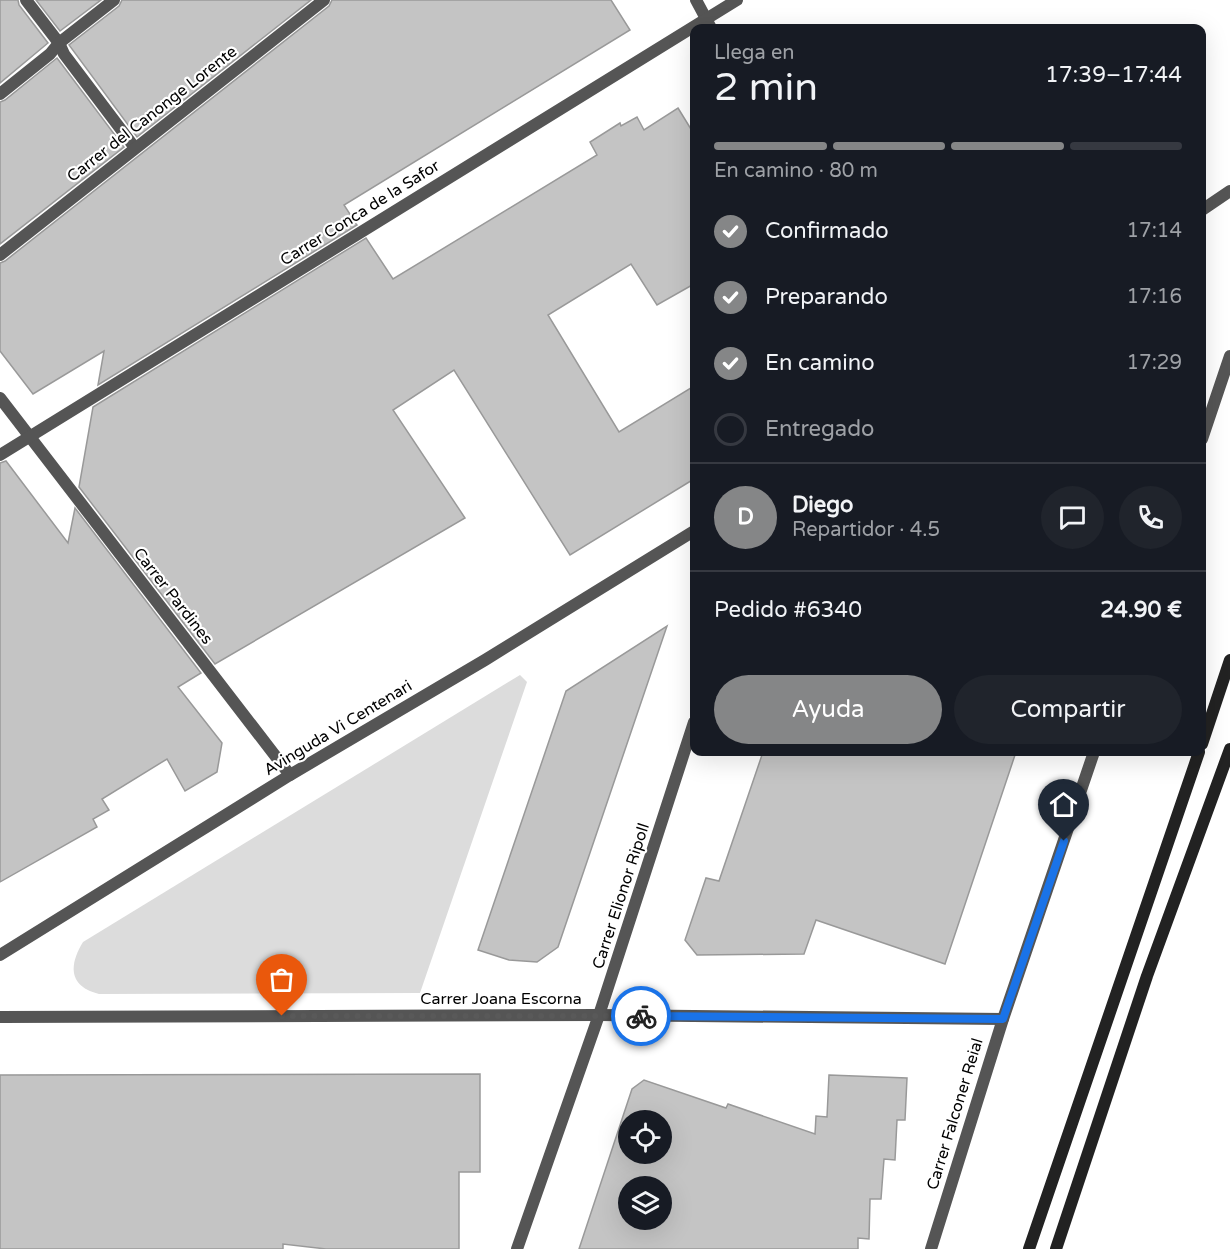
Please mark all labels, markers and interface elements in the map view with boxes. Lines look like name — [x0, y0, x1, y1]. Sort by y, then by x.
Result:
text: Llega en — [714, 41, 794, 65]
street label: Carrer del Canonge Lorente — [63, 42, 241, 186]
text: 17:39–17:44 — [1045, 62, 1182, 88]
text: 2 min — [714, 64, 818, 111]
street label: Carrer Conca de la Safor — [277, 155, 444, 270]
text: En camino · 80 m — [714, 159, 878, 183]
icon: check — [714, 215, 747, 248]
text: Confirmado — [765, 218, 889, 244]
text: 17:14 — [1127, 219, 1182, 243]
icon: check — [714, 281, 747, 314]
text: Preparando — [765, 284, 888, 310]
text: 17:16 — [1127, 285, 1182, 309]
icon: check — [714, 347, 747, 380]
text: En camino — [765, 350, 875, 376]
text: 17:29 — [1127, 351, 1182, 375]
text: Entregado — [765, 416, 874, 442]
button: chat — [1041, 486, 1104, 549]
button: phone — [1119, 486, 1182, 549]
text: Diego — [792, 492, 854, 518]
text: D — [737, 504, 754, 530]
text: Repartidor · 4.5 — [792, 518, 940, 542]
street label: Carrer Pardines — [129, 544, 217, 648]
text: Pedido #6340 — [714, 597, 862, 623]
text: 24.90 € — [1100, 597, 1182, 623]
button: Ayuda — [714, 675, 942, 744]
button: Compartir — [954, 675, 1182, 744]
street label: Avinguda Vi Centenari — [260, 676, 416, 780]
pin — [1038, 779, 1089, 841]
icon: home — [1047, 788, 1080, 821]
street label: Carrer Elionor Ripoll — [588, 820, 654, 972]
pin — [256, 954, 307, 1016]
icon: bag — [265, 963, 298, 996]
courier — [611, 986, 671, 1046]
street label: Carrer Joana Escorna — [420, 989, 582, 1009]
icon: bike — [625, 1000, 658, 1033]
street label: Carrer Falconer Reial — [922, 1036, 988, 1192]
map controls — [618, 1110, 672, 1230]
button: locate — [618, 1110, 672, 1164]
button: layers — [618, 1176, 672, 1230]

